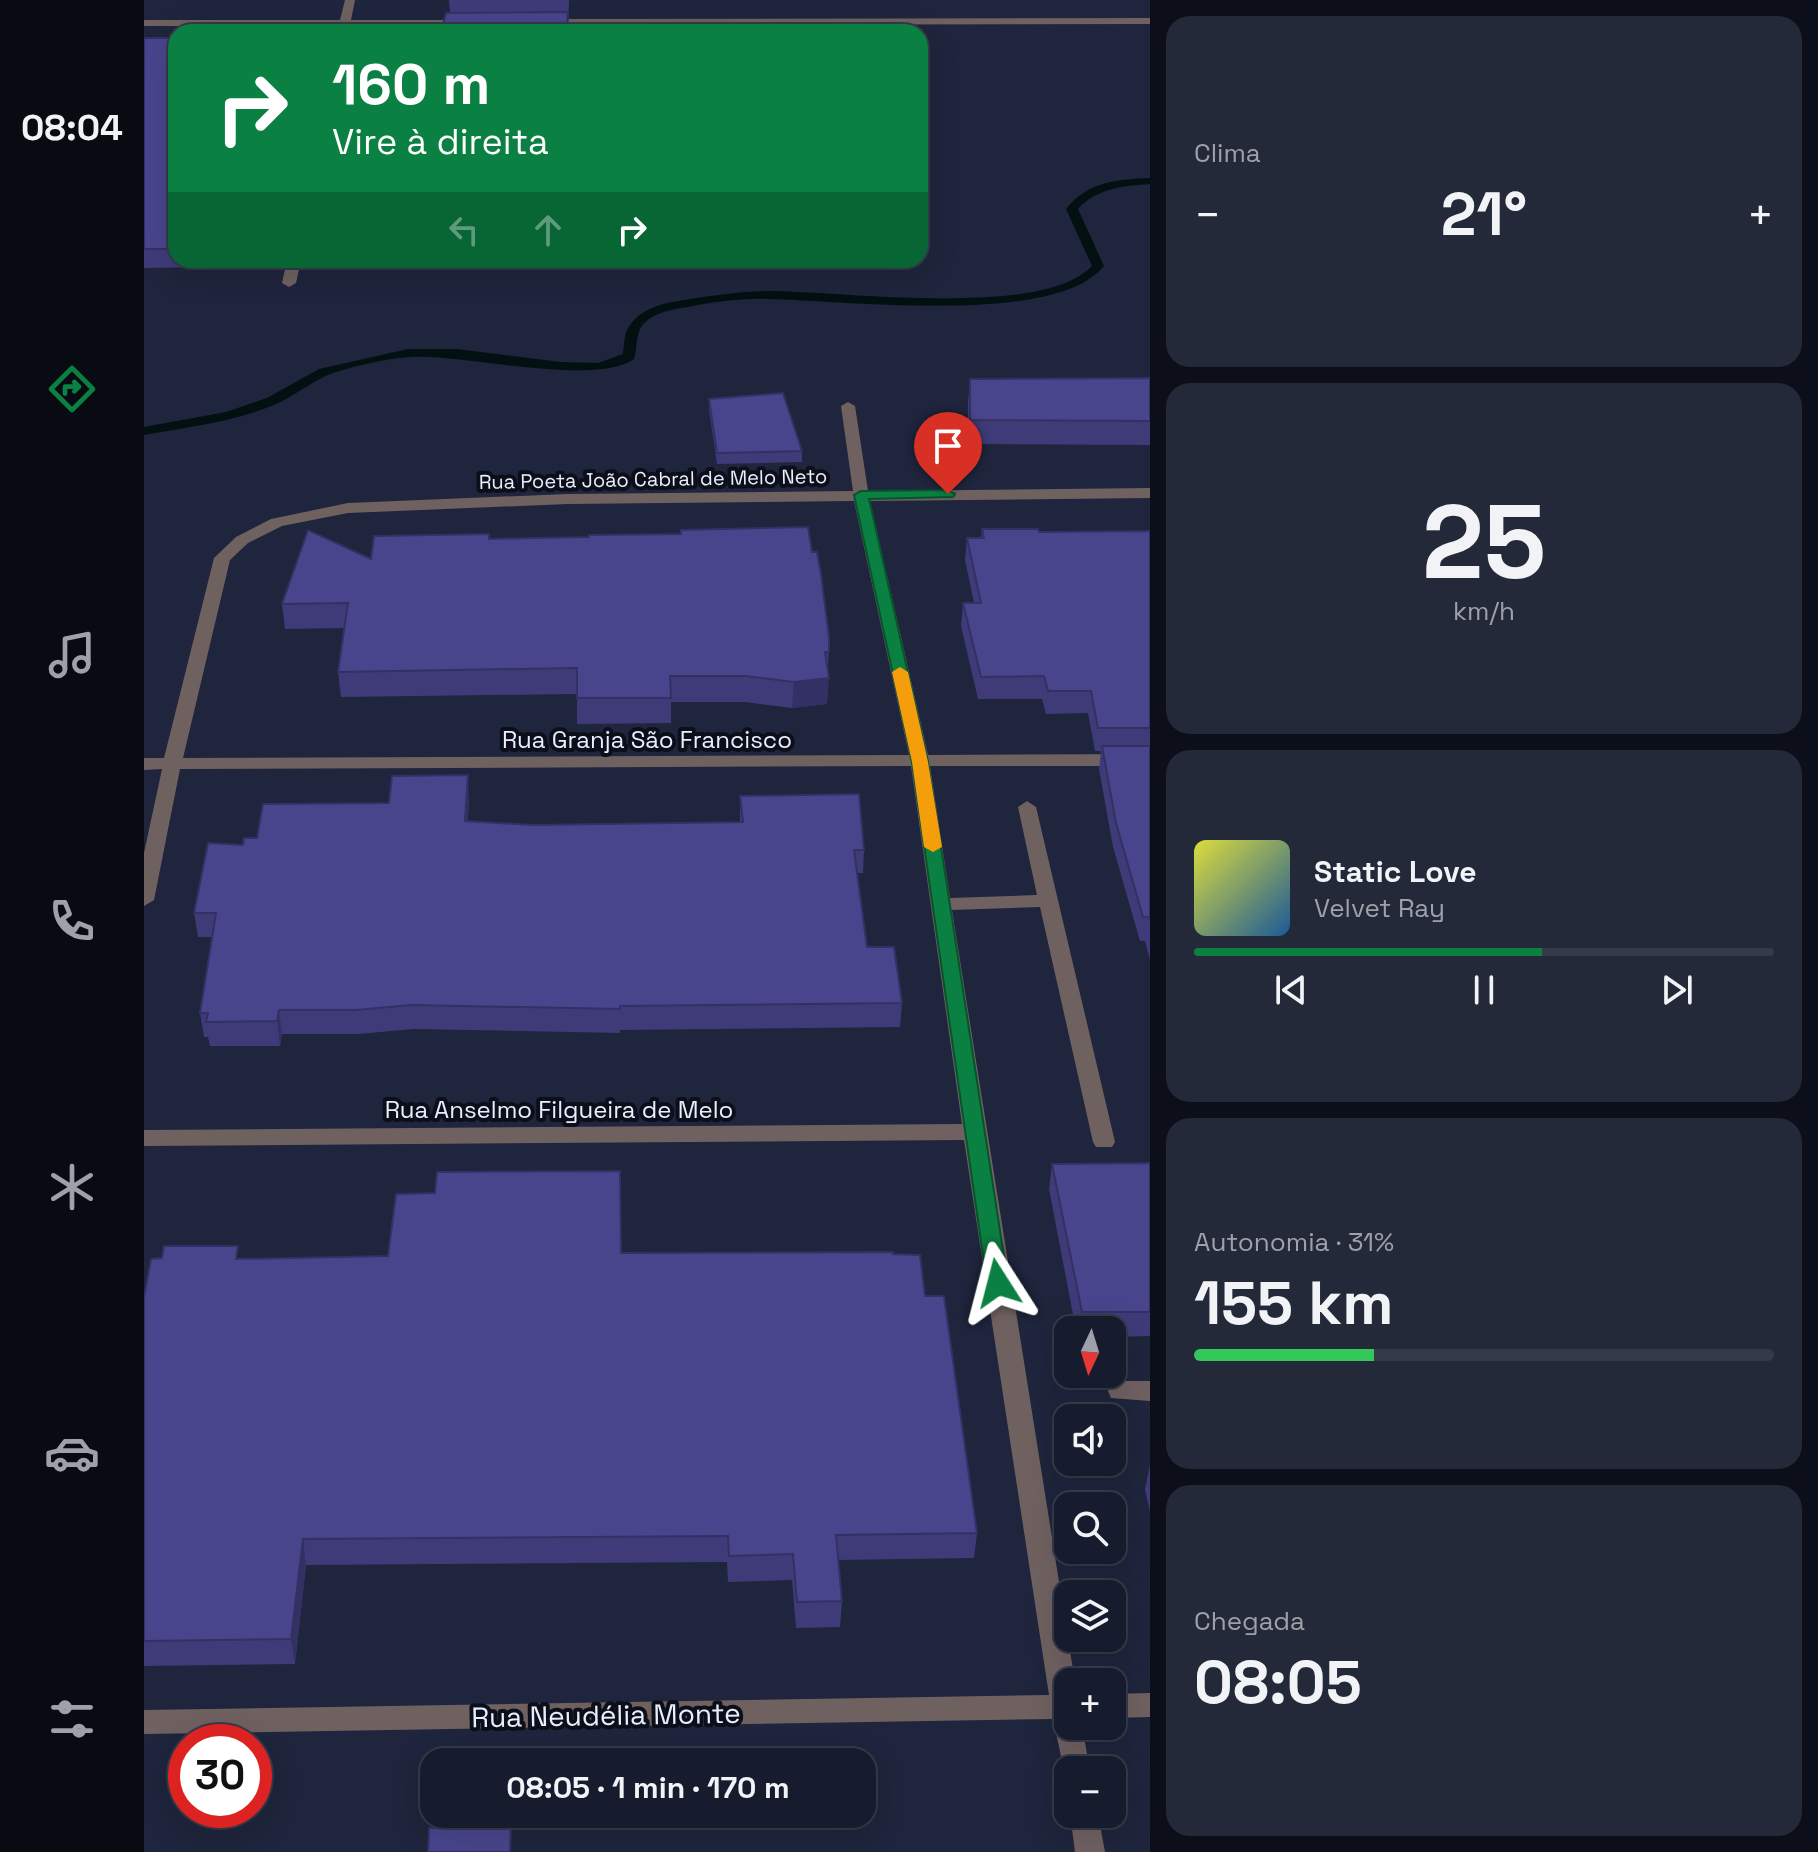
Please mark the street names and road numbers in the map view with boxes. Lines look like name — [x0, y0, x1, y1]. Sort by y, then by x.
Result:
street label: Rua Poeta João Cabral de Melo Neto — [479, 463, 827, 495]
street label: Rua Granja São Francisco — [502, 724, 792, 755]
street label: Rua Anselmo Filgueira de Melo — [385, 1094, 733, 1125]
street label: Rua Neudélia Monte — [471, 1695, 741, 1735]

